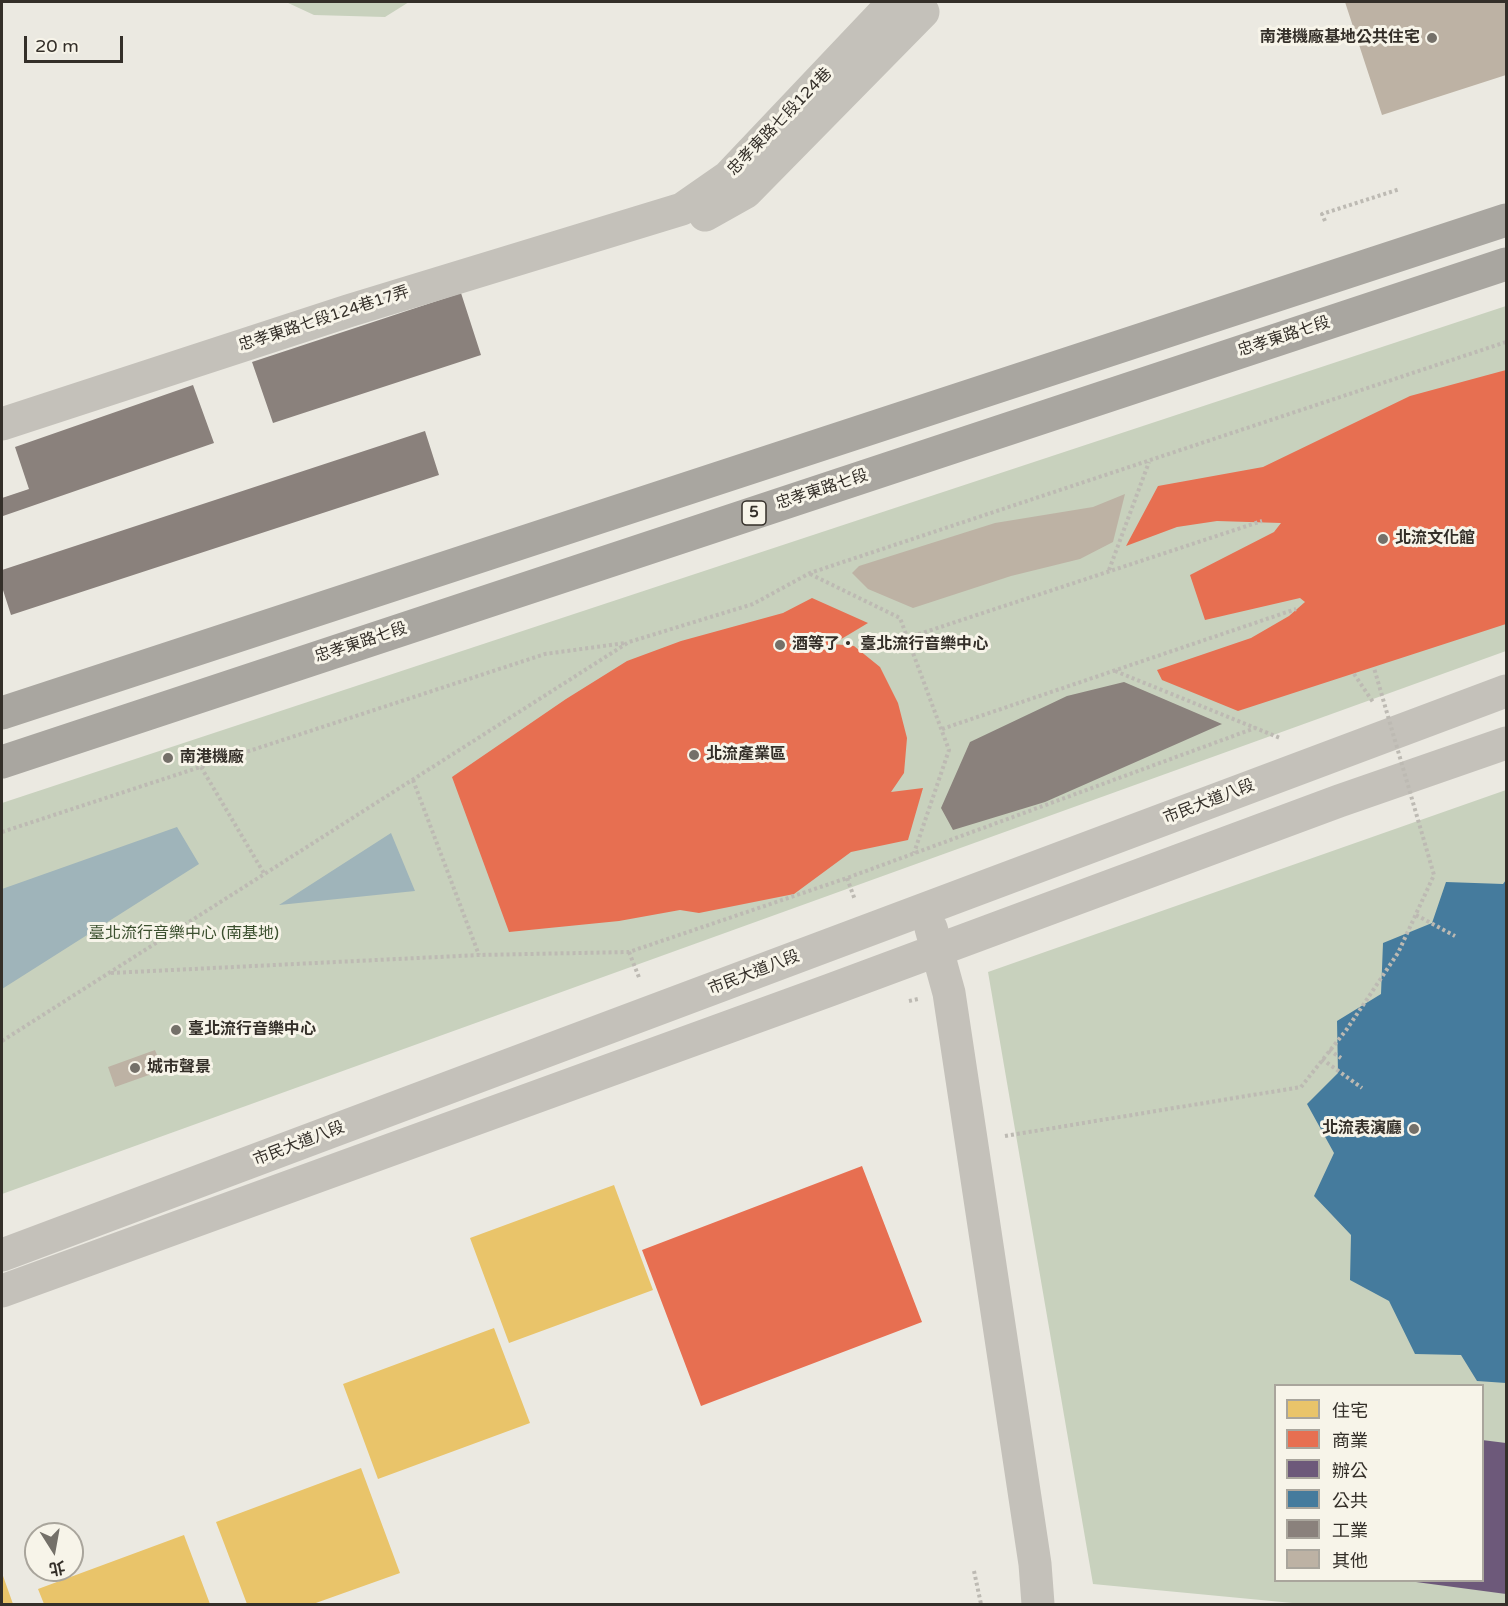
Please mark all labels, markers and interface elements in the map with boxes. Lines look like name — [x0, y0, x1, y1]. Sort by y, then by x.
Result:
scale bar — [27, 24, 126, 62]
place label: 南港機廠基地公共住宅 — [1260, 28, 1420, 48]
marker: 南港機廠基地公共住宅 — [1425, 31, 1439, 45]
text: 20 m — [35, 35, 79, 57]
street label: 忠孝東路七段124巷 — [724, 64, 836, 180]
street label: 忠孝東路七段124巷17弄 — [236, 282, 412, 356]
street label: 忠孝東路七段 — [1235, 313, 1333, 361]
street label: 忠孝東路七段 — [773, 466, 871, 514]
road number: 5 — [742, 501, 766, 525]
place label: 北流文化館 — [1395, 529, 1475, 549]
marker: 北流文化館 — [1376, 532, 1390, 546]
street label: 忠孝東路七段 — [312, 619, 410, 667]
place label: 酒等了・ 臺北流行音樂中心 — [792, 635, 988, 655]
marker: 酒等了・ 臺北流行音樂中心 — [773, 638, 787, 652]
place label: 北流產業區 — [706, 745, 786, 765]
place label: 南港機廠 — [180, 748, 244, 768]
marker: 北流產業區 — [687, 748, 701, 762]
marker: 南港機廠 — [161, 751, 175, 765]
street label: 市民大道八段 — [1161, 776, 1257, 828]
park label: 臺北流行音樂中心 (南基地) — [89, 924, 279, 944]
street label: 市民大道八段 — [706, 947, 802, 999]
place label: 臺北流行音樂中心 — [188, 1020, 316, 1040]
marker: 臺北流行音樂中心 — [169, 1023, 183, 1037]
place label: 城市聲景 — [147, 1058, 211, 1078]
marker: 城市聲景 — [128, 1061, 142, 1075]
street label: 市民大道八段 — [251, 1118, 347, 1170]
place label: 北流表演廳 — [1322, 1119, 1402, 1139]
marker: 北流表演廳 — [1407, 1122, 1421, 1136]
legend — [1274, 1384, 1484, 1582]
text: 住宅 — [1332, 1400, 1368, 1422]
text: 商業 — [1332, 1430, 1368, 1452]
text: 辦公 — [1332, 1460, 1368, 1482]
text: 公共 — [1332, 1490, 1368, 1512]
text: 工業 — [1332, 1520, 1368, 1542]
north arrow — [24, 1522, 84, 1582]
text: 其他 — [1332, 1550, 1368, 1572]
text: 北 — [47, 1556, 67, 1579]

